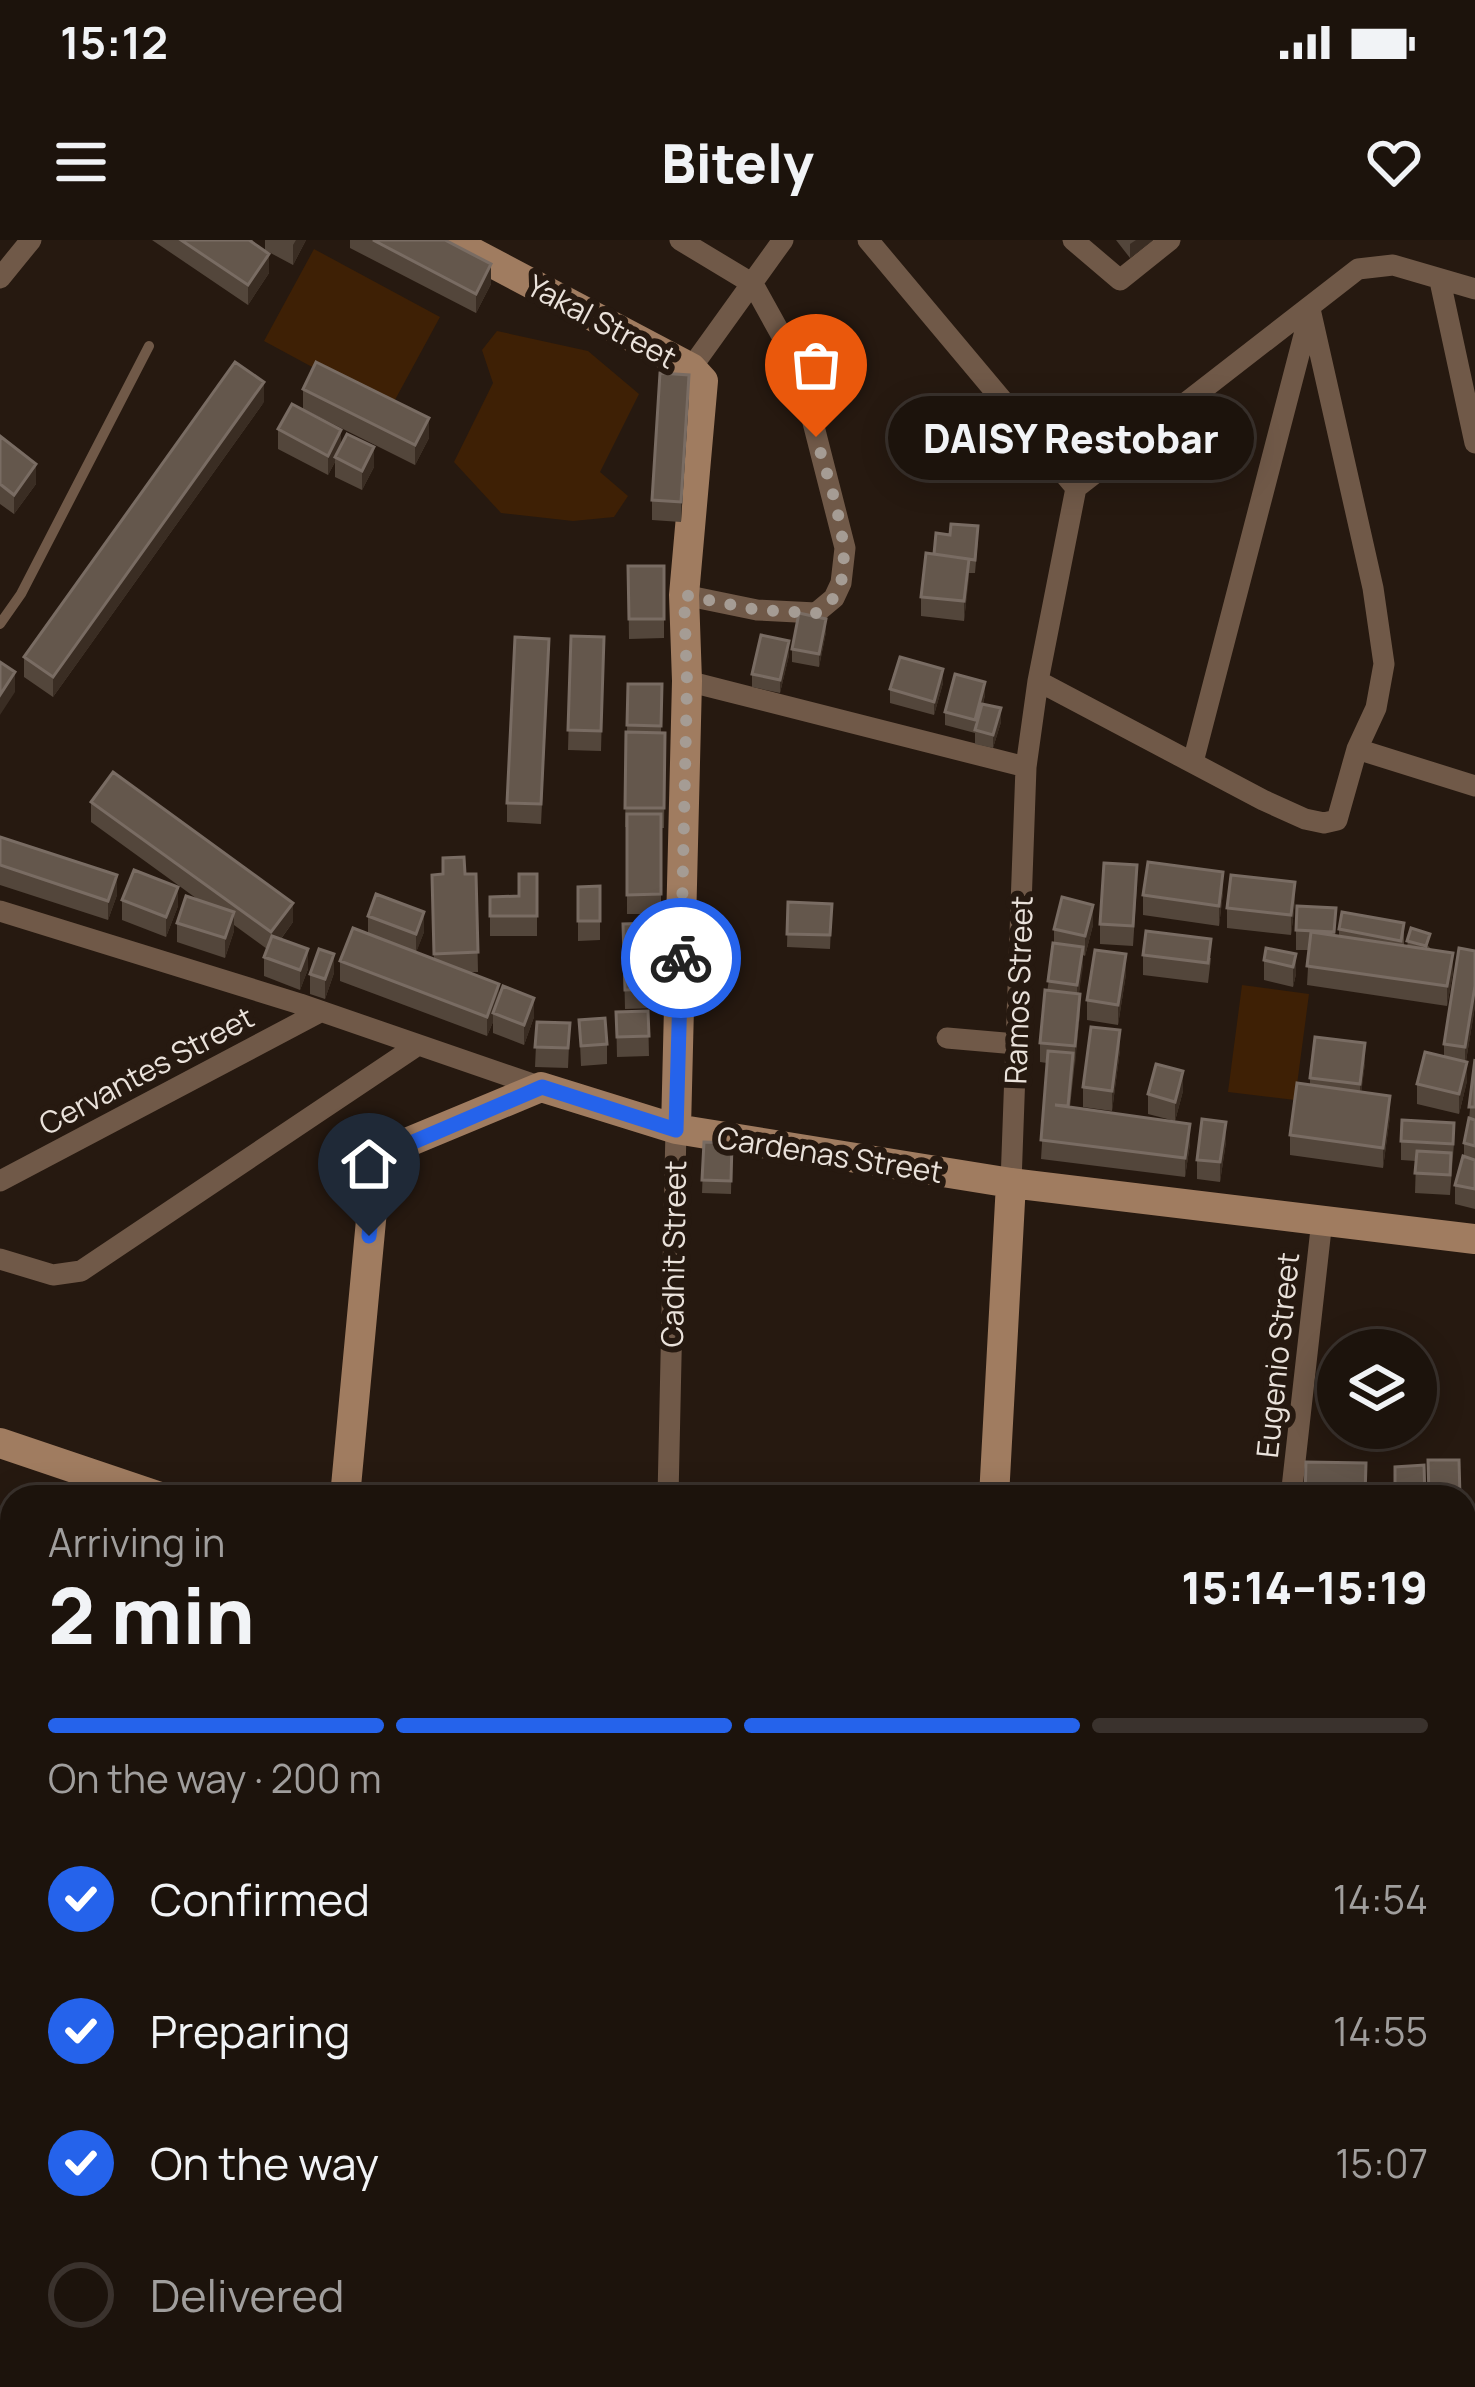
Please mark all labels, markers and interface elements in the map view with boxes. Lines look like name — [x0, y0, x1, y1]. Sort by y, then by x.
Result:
text: 15:12 — [60, 11, 168, 73]
text: Bitely — [661, 125, 814, 199]
icon: menu — [48, 129, 114, 195]
icon: heart — [1361, 129, 1427, 195]
street label: Yakal Street — [520, 264, 684, 378]
pin — [765, 314, 867, 437]
icon: bag — [783, 332, 849, 398]
callout: DAISY Restobar — [888, 395, 1254, 479]
text: DAISY Restobar — [923, 411, 1219, 465]
street label: Ramos Street — [994, 895, 1042, 1085]
courier — [621, 898, 741, 1018]
icon: bike — [648, 925, 714, 991]
street label: Cervantes Street — [32, 996, 260, 1144]
pin — [318, 1113, 420, 1236]
street label: Cardenas Street — [714, 1116, 946, 1192]
icon: home — [336, 1131, 402, 1197]
street label: Cadhit Street — [651, 1160, 695, 1348]
street label: Eugenio Street — [1246, 1250, 1308, 1460]
map controls — [1317, 1329, 1437, 1449]
button: layers — [1317, 1329, 1437, 1449]
text: Arriving in — [48, 1515, 225, 1569]
text: 15:14–15:19 — [1181, 1556, 1428, 1618]
text: 2 min — [48, 1561, 255, 1667]
text: On the way · 200 m — [48, 1751, 382, 1805]
icon: check — [48, 1866, 114, 1932]
text: Confirmed — [150, 1868, 370, 1930]
text: 14:54 — [1333, 1872, 1428, 1926]
icon: check — [48, 1998, 114, 2064]
text: Preparing — [150, 2000, 350, 2062]
text: 14:55 — [1333, 2004, 1428, 2058]
icon: check — [48, 2130, 114, 2196]
text: On the way — [150, 2132, 379, 2194]
text: 15:07 — [1335, 2136, 1428, 2190]
text: Delivered — [150, 2264, 345, 2326]

